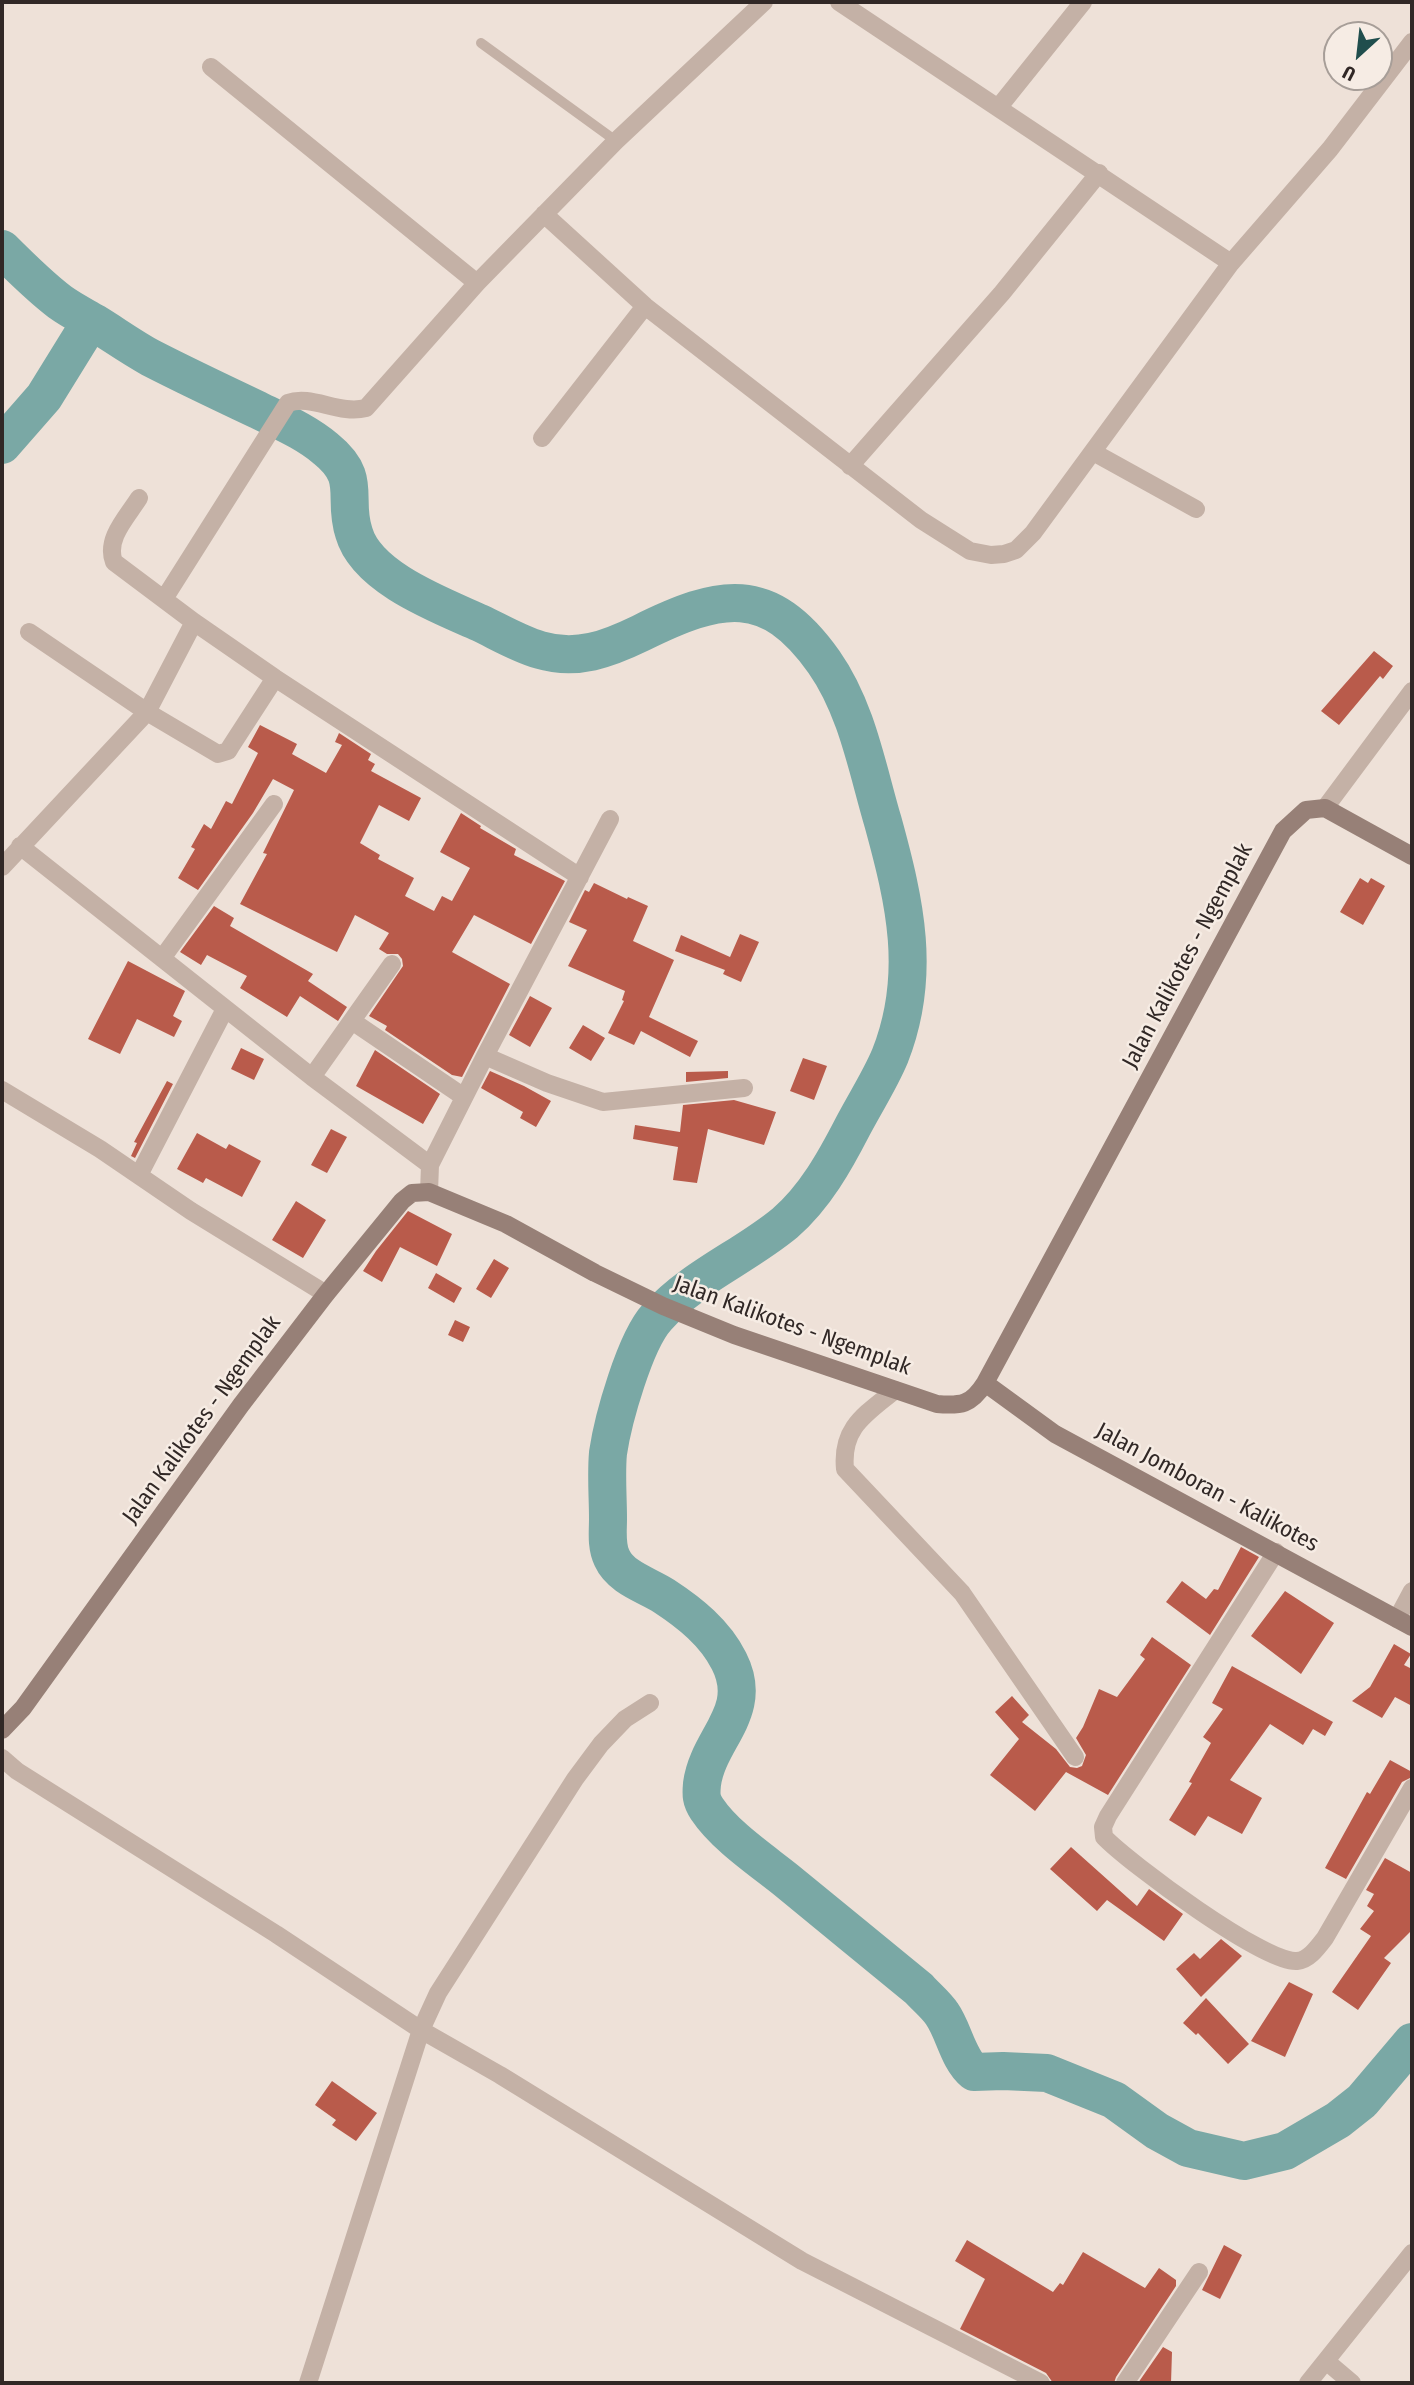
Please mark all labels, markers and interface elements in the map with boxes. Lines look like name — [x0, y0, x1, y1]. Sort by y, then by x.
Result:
north arrow — [1323, 21, 1393, 91]
text: U — [1339, 61, 1359, 86]
street label: Jalan Kalikotes - Ngemplak — [1117, 839, 1259, 1073]
street label: Jalan Kalikotes - Ngemplak — [669, 1270, 915, 1382]
street label: Jalan Kalikotes - Ngemplak — [117, 1310, 287, 1530]
street label: Jalan Jomboran - Kalikotes — [1091, 1418, 1323, 1558]

